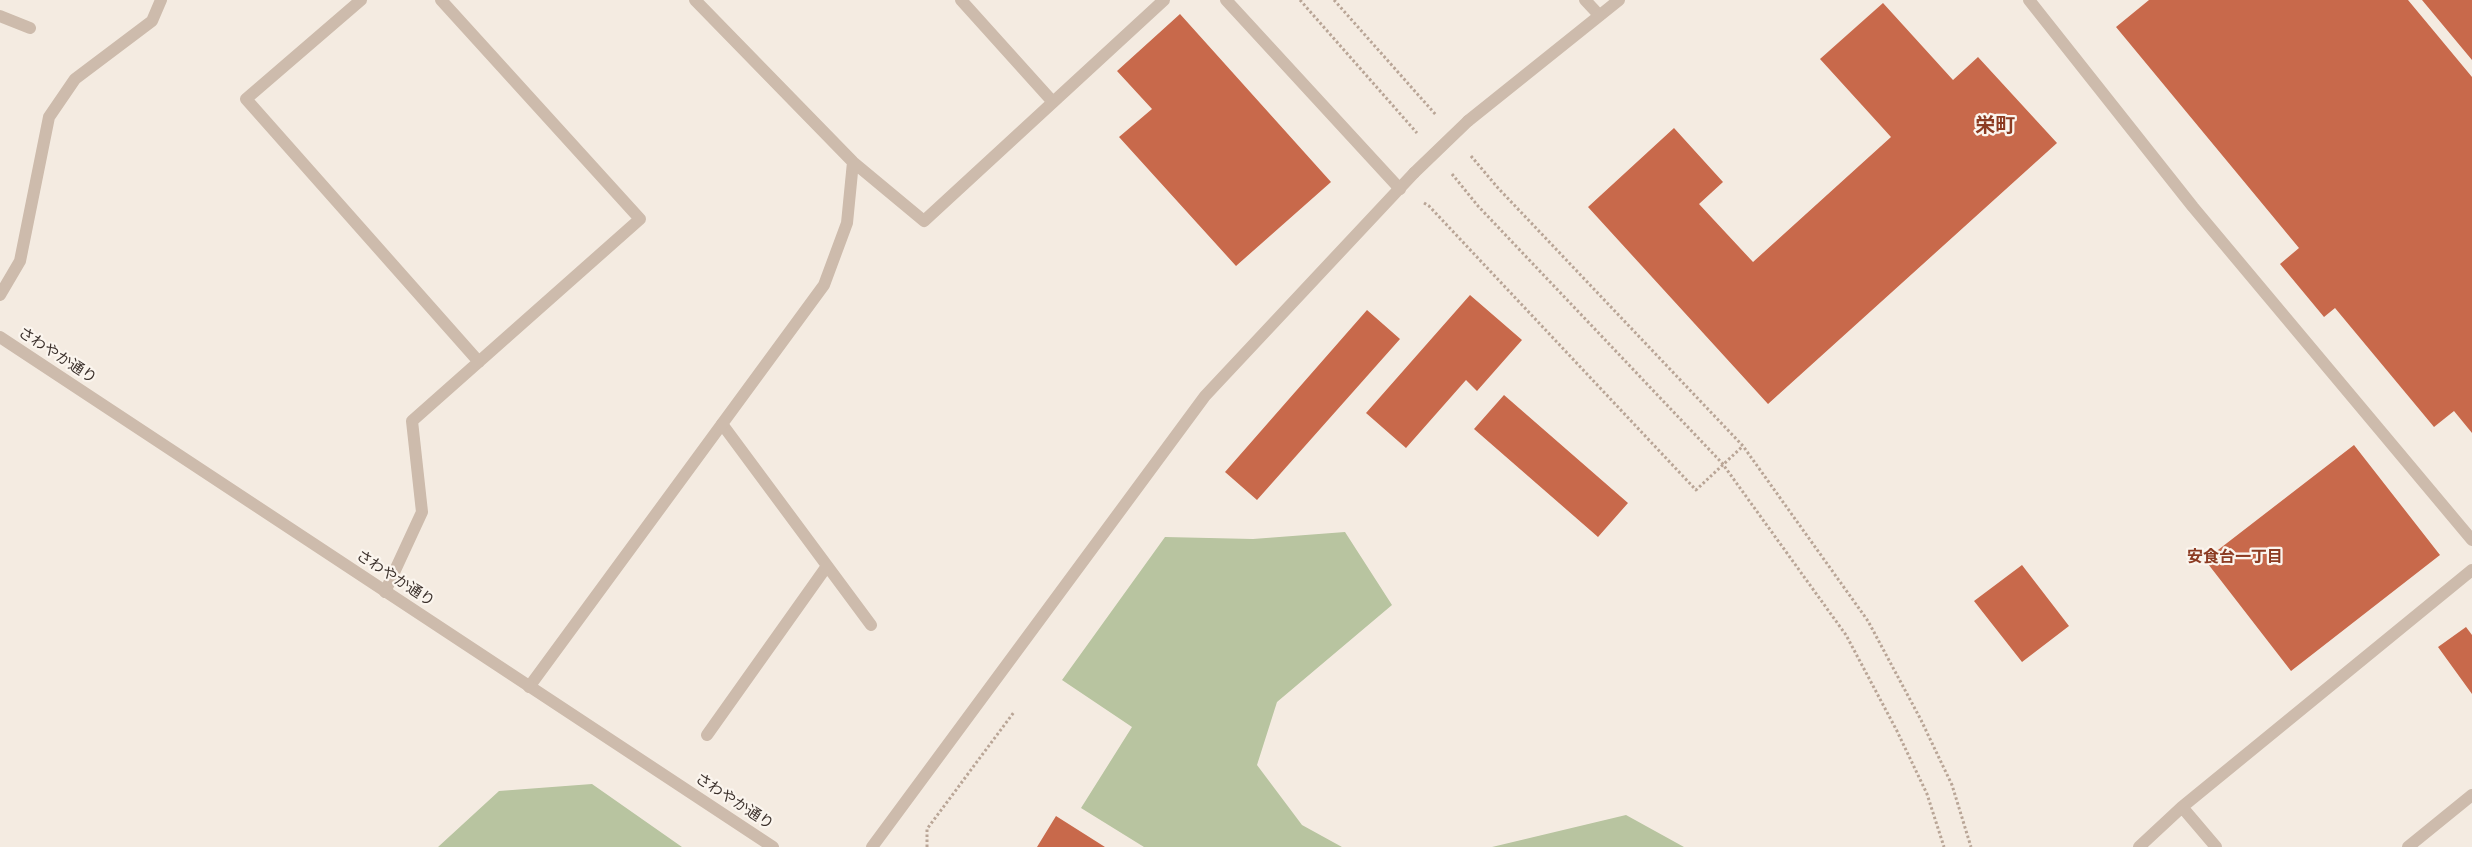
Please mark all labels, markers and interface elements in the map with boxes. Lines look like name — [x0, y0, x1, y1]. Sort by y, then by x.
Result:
district label: 栄町 — [1975, 115, 2015, 139]
street label: さわやか通り — [14, 324, 100, 388]
street label: さわやか通り — [352, 547, 438, 611]
district label: 安食台一丁目 — [2187, 548, 2283, 568]
street label: さわやか通り — [691, 770, 777, 834]

